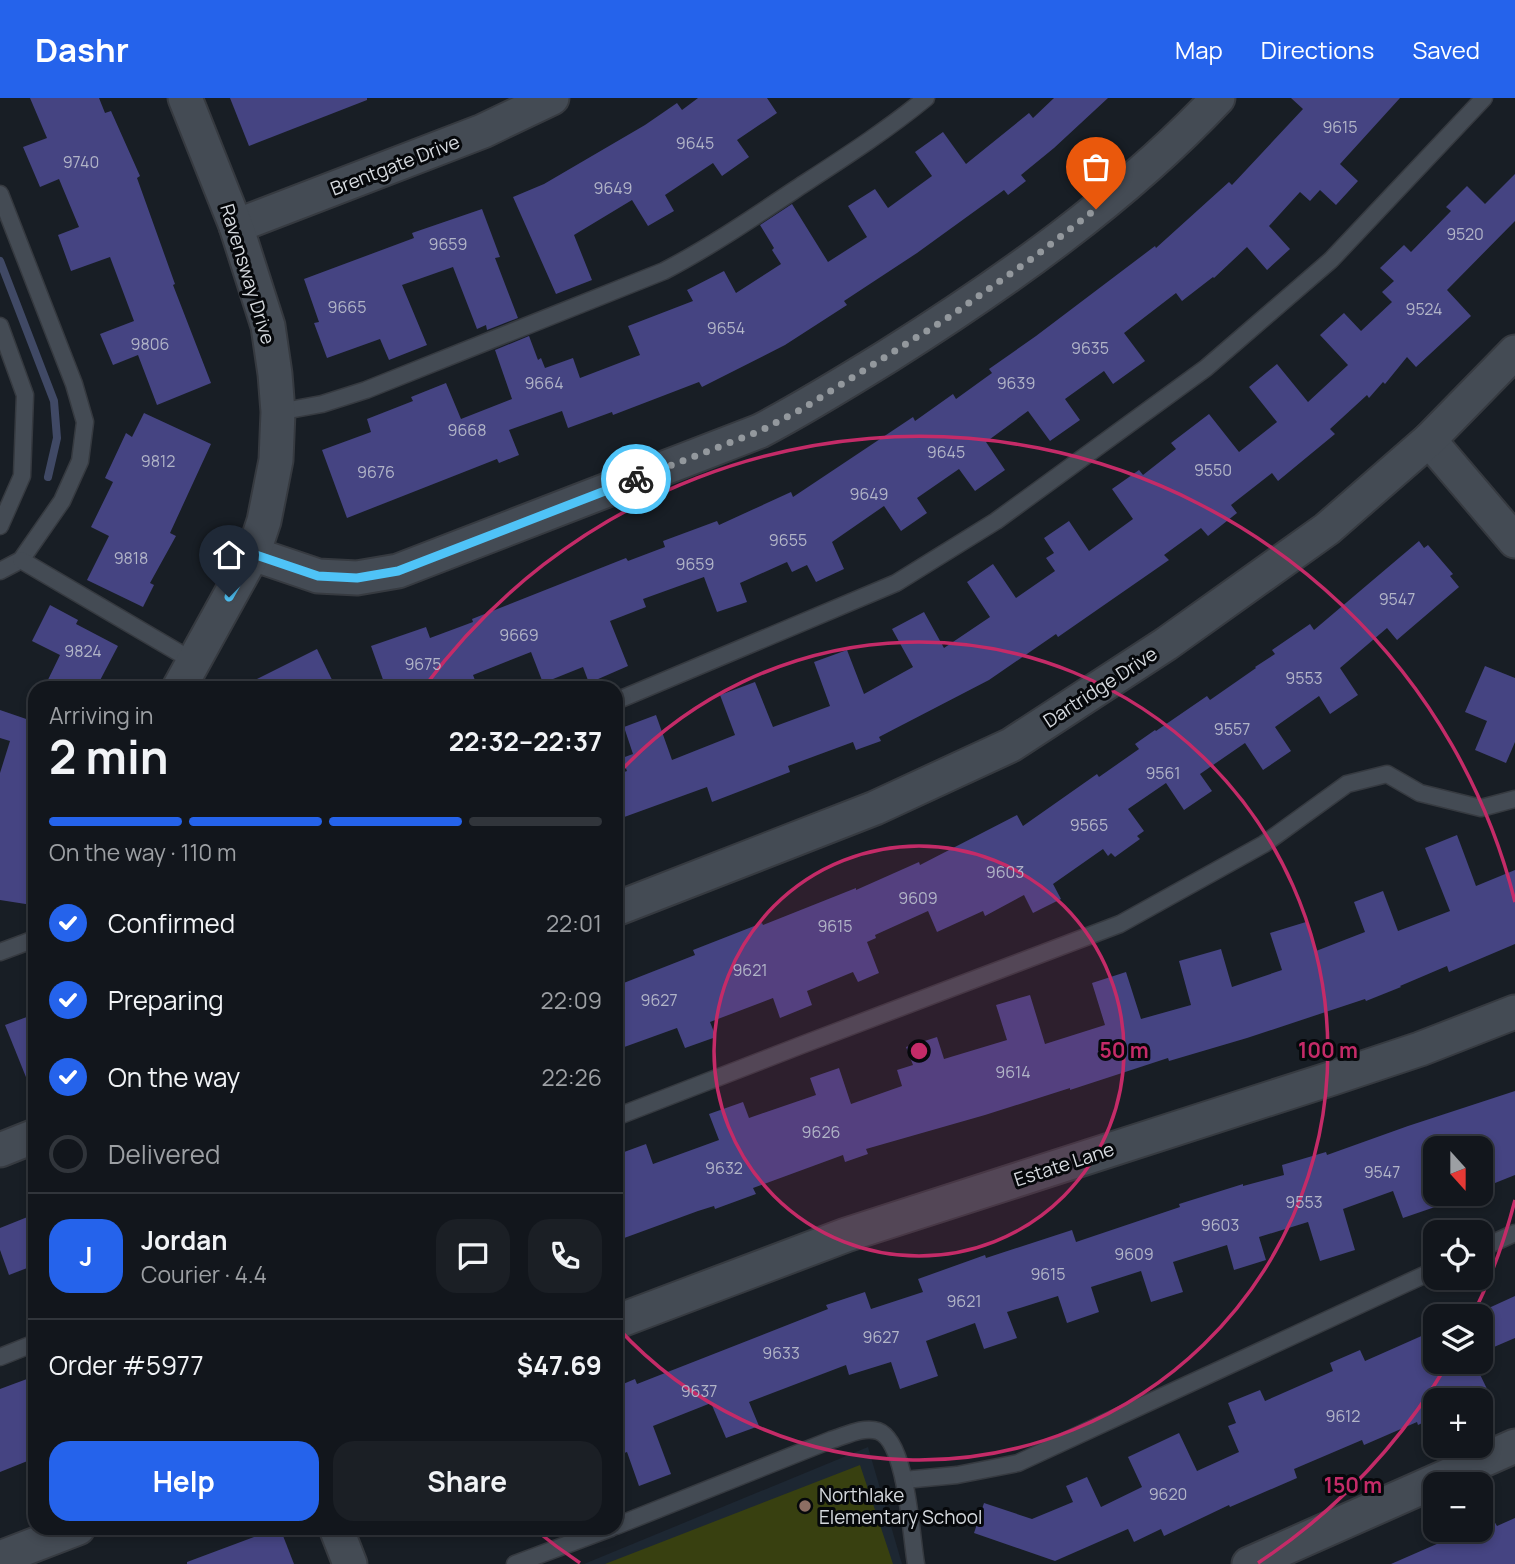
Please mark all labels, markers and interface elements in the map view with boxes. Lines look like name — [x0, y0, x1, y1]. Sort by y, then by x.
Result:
text: Dashr — [35, 27, 129, 72]
text: Map — [1175, 33, 1223, 66]
text: Directions — [1261, 33, 1374, 66]
text: Saved — [1412, 33, 1480, 66]
house number: 9615 — [1322, 116, 1358, 138]
street label: Brentgate Drive — [327, 128, 463, 202]
house number: 9645 — [676, 132, 714, 154]
pin — [1066, 137, 1126, 209]
icon: bag — [1077, 148, 1115, 186]
house number: 9740 — [63, 151, 99, 173]
house number: 9649 — [593, 177, 633, 199]
street label: Ravensway Drive — [214, 201, 282, 347]
house number: 9520 — [1446, 223, 1484, 245]
house number: 9659 — [428, 233, 468, 255]
house number: 9665 — [327, 296, 367, 318]
house number: 9524 — [1406, 298, 1442, 320]
house number: 9654 — [707, 317, 745, 339]
house number: 9806 — [131, 333, 169, 355]
house number: 9635 — [1071, 337, 1109, 359]
house number: 9664 — [524, 372, 564, 394]
house number: 9639 — [997, 372, 1035, 394]
house number: 9668 — [447, 419, 487, 441]
house number: 9645 — [927, 441, 965, 463]
courier — [601, 444, 671, 514]
house number: 9812 — [141, 450, 175, 472]
house number: 9550 — [1194, 459, 1232, 481]
icon: bike — [617, 460, 655, 498]
house number: 9676 — [357, 461, 395, 483]
house number: 9649 — [849, 483, 889, 505]
pin — [199, 525, 259, 597]
house number: 9655 — [769, 529, 807, 551]
icon: home — [210, 536, 248, 574]
house number: 9818 — [114, 547, 148, 569]
house number: 9659 — [675, 553, 715, 575]
house number: 9547 — [1379, 588, 1415, 610]
house number: 9669 — [499, 624, 539, 646]
house number: 9824 — [64, 640, 102, 662]
street label: Dartridge Drive — [1038, 640, 1162, 734]
house number: 9675 — [404, 653, 442, 675]
house number: 9553 — [1285, 667, 1323, 689]
text: Arriving in — [49, 699, 154, 731]
house number: 9557 — [1214, 718, 1250, 740]
text: 22:32–22:37 — [449, 723, 602, 759]
text: 2 min — [49, 725, 169, 788]
house number: 9561 — [1145, 762, 1181, 784]
house number: 9565 — [1070, 814, 1108, 836]
text: On the way · 110 m — [49, 836, 236, 868]
house number: 9603 — [986, 861, 1024, 883]
house number: 9609 — [898, 887, 938, 909]
icon: check — [49, 904, 87, 942]
text: Confirmed — [108, 905, 235, 941]
text: 22:01 — [546, 907, 602, 939]
house number: 9615 — [817, 915, 853, 937]
house number: 9621 — [732, 959, 768, 981]
icon: check — [49, 981, 87, 1019]
text: Preparing — [108, 982, 224, 1018]
text: 22:09 — [541, 984, 602, 1016]
house number: 9627 — [640, 989, 678, 1011]
text: 50 m — [1099, 1036, 1149, 1064]
text: 100 m — [1298, 1036, 1358, 1064]
centre of rings — [907, 1039, 931, 1063]
icon: check — [49, 1058, 87, 1096]
text: On the way — [108, 1059, 240, 1095]
text: 22:26 — [542, 1061, 602, 1093]
house number: 9614 — [995, 1061, 1031, 1083]
house number: 9626 — [802, 1121, 840, 1143]
text: Delivered — [108, 1136, 220, 1172]
street label: Estate Lane — [1011, 1136, 1117, 1192]
north arrow — [1423, 1136, 1493, 1206]
map controls — [1423, 1136, 1493, 1542]
house number: 9632 — [705, 1157, 743, 1179]
house number: 9547 — [1364, 1161, 1400, 1183]
house number: 9553 — [1285, 1191, 1323, 1213]
house number: 9603 — [1201, 1214, 1239, 1236]
button: chat — [436, 1219, 510, 1293]
button: phone — [528, 1219, 602, 1293]
button: locate — [1423, 1220, 1493, 1290]
text: Jordan — [141, 1222, 227, 1258]
text: J — [79, 1238, 93, 1274]
house number: 9609 — [1114, 1243, 1154, 1265]
text: Courier · 4.4 — [141, 1258, 267, 1290]
house number: 9615 — [1030, 1263, 1066, 1285]
house number: 9621 — [946, 1290, 982, 1312]
button: layers — [1423, 1304, 1493, 1374]
house number: 9627 — [862, 1326, 900, 1348]
house number: 9633 — [762, 1342, 800, 1364]
text: Order #5977 — [49, 1347, 204, 1383]
text: $47.69 — [517, 1347, 602, 1383]
house number: 9637 — [681, 1380, 717, 1402]
button: + — [1423, 1388, 1493, 1458]
house number: 9612 — [1326, 1405, 1360, 1427]
button: Help — [49, 1441, 319, 1521]
button: Share — [333, 1441, 602, 1521]
text: 150 m — [1324, 1471, 1382, 1499]
button: − — [1423, 1472, 1493, 1542]
place label: Northlake Elementary School — [819, 1482, 982, 1530]
house number: 9620 — [1149, 1483, 1187, 1505]
marker: Northlake Elementary School — [797, 1498, 813, 1514]

